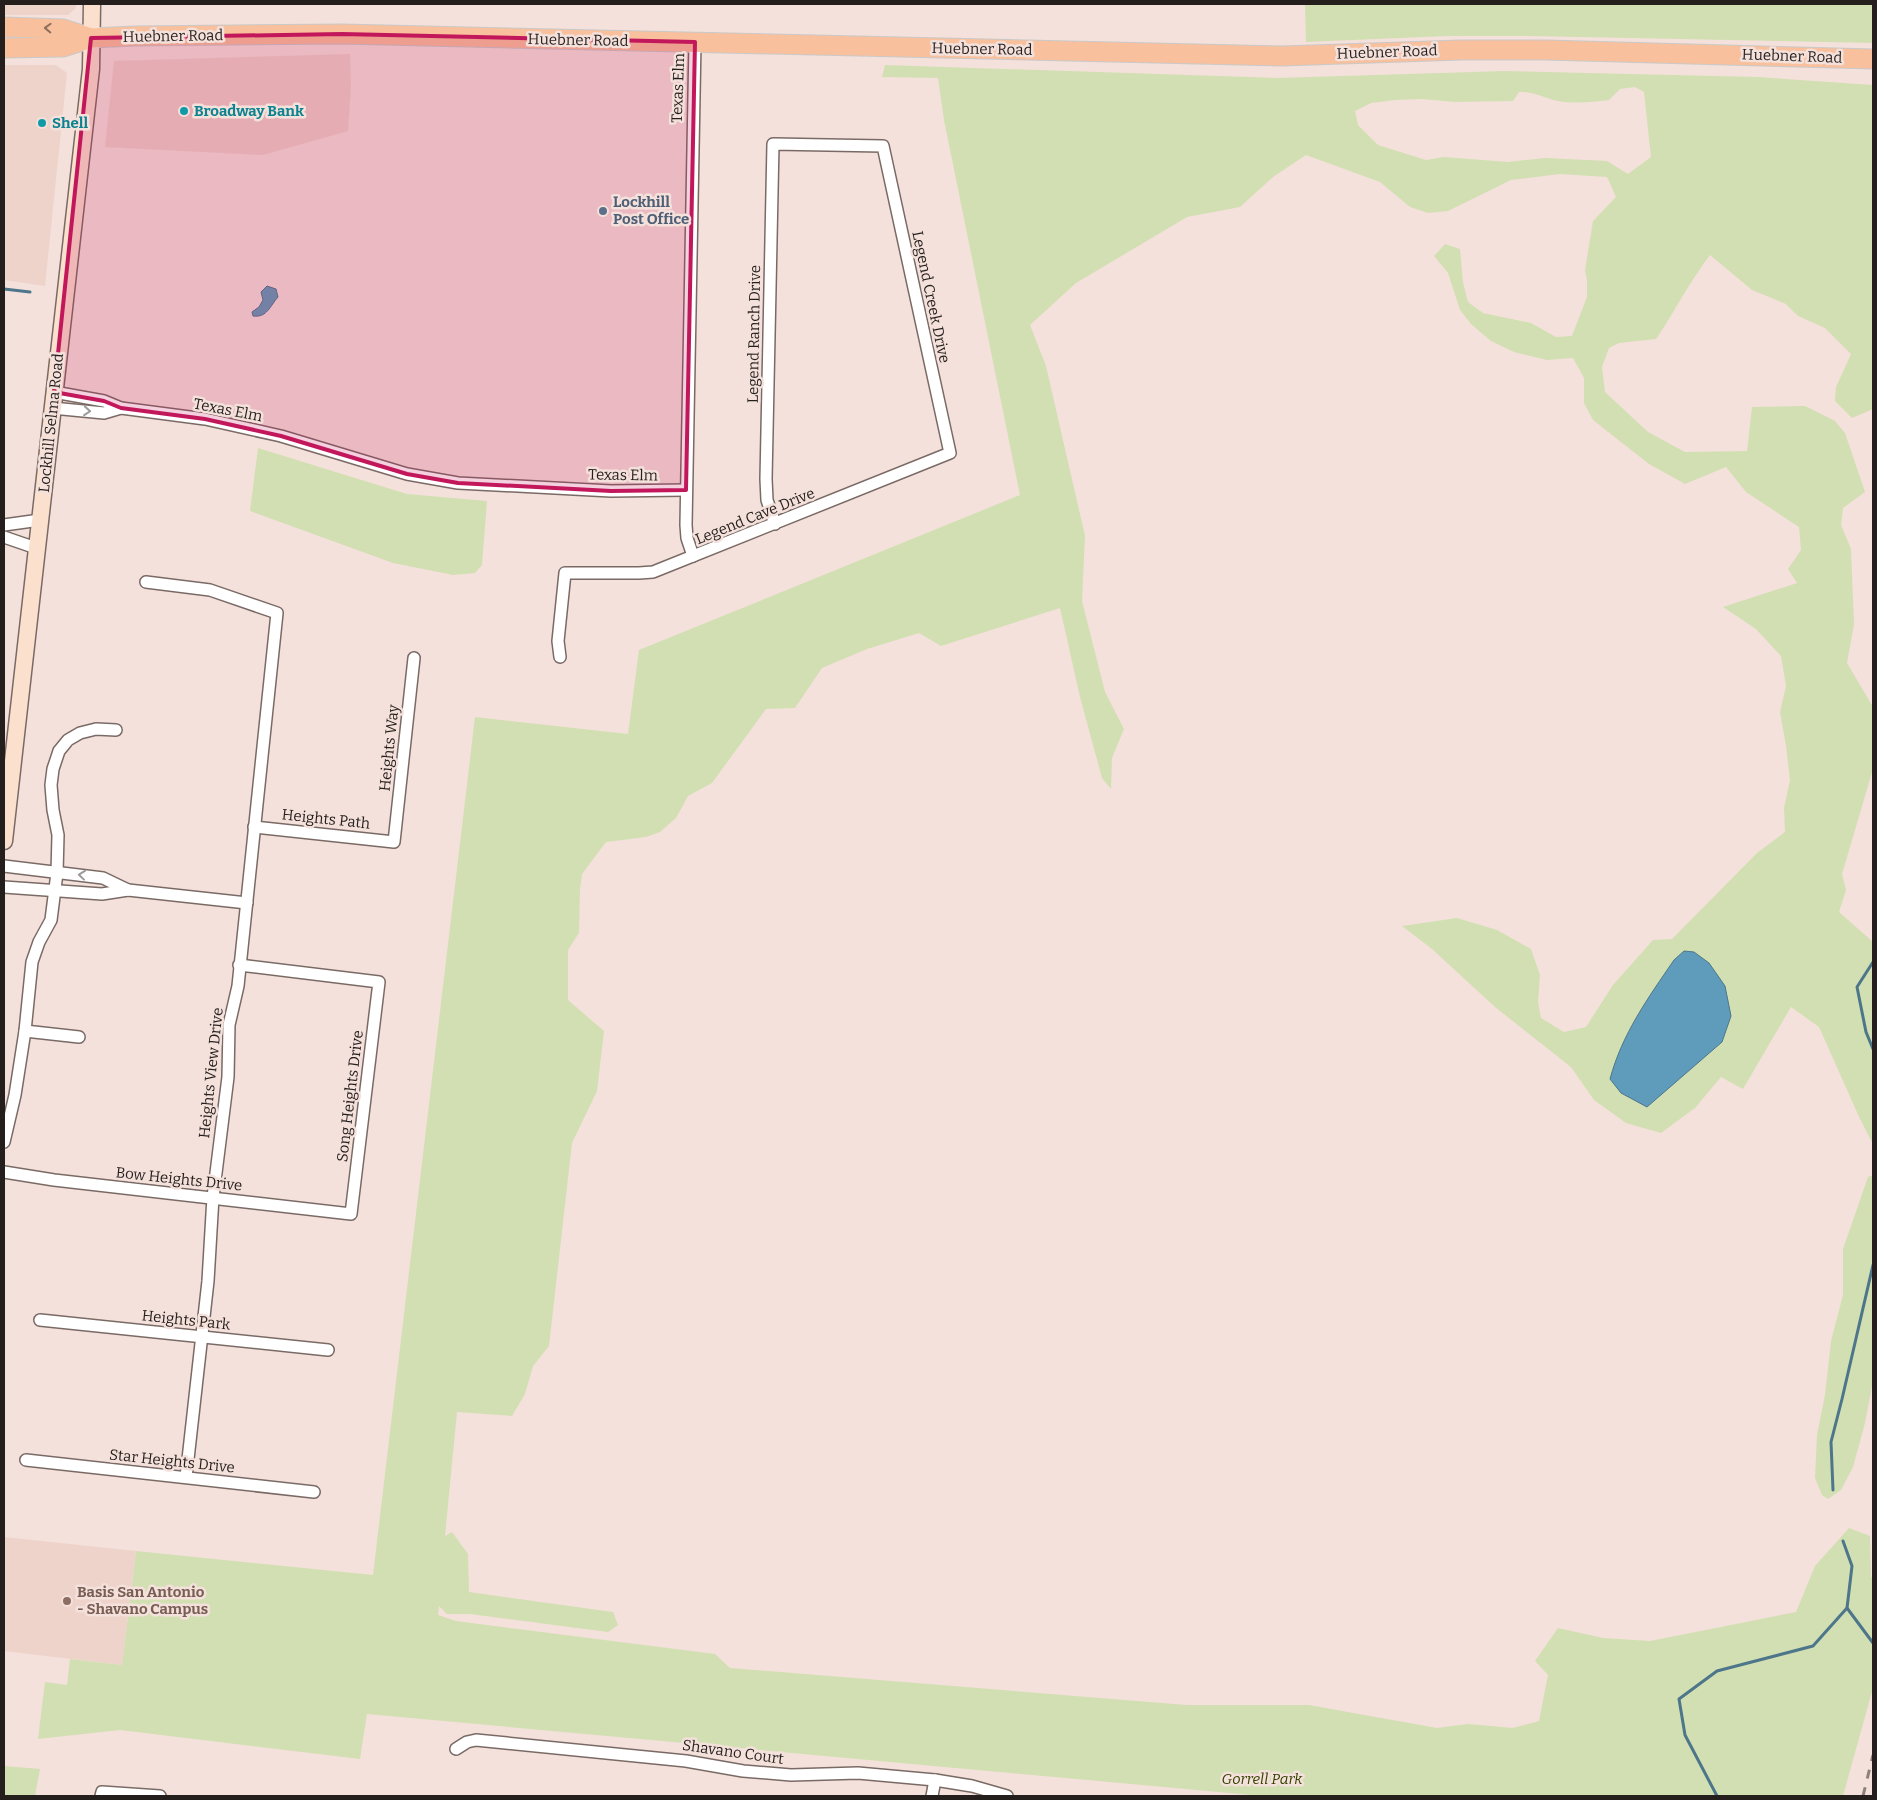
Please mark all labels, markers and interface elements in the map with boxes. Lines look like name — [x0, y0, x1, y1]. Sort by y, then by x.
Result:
one-way arrow — [44, 23, 52, 34]
street label: Huebner Road — [122, 26, 224, 46]
street label: Huebner Road — [527, 30, 629, 50]
street label: Huebner Road — [931, 39, 1033, 59]
street label: Huebner Road — [1336, 41, 1438, 63]
street label: Huebner Road — [1741, 45, 1843, 67]
street label: Texas Elm — [668, 52, 688, 123]
place label: Broadway Bank — [194, 102, 304, 120]
marker: Broadway Bank — [178, 105, 190, 117]
place label: Shell — [52, 114, 88, 132]
marker: Shell — [36, 117, 48, 129]
place label: Lockhill Post Office — [613, 193, 689, 228]
marker: Lockhill Post Office — [597, 205, 609, 217]
street label: Legend Creek Drive — [908, 229, 954, 365]
street label: Legend Ranch Drive — [744, 265, 764, 403]
street label: Lockhill Selma Road — [35, 352, 67, 494]
street label: Texas Elm — [192, 394, 265, 426]
one-way arrow — [83, 406, 91, 417]
street label: Texas Elm — [588, 465, 659, 485]
street label: Legend Cave Drive — [693, 484, 817, 548]
street label: Heights Way — [375, 704, 403, 792]
street label: Heights Path — [281, 805, 372, 833]
one-way arrow — [78, 870, 86, 881]
street label: Heights View Drive — [195, 1007, 227, 1139]
street label: Song Heights Drive — [333, 1029, 367, 1163]
street label: Bow Heights Drive — [115, 1163, 243, 1195]
street label: Heights Park — [141, 1306, 232, 1334]
street label: Star Heights Drive — [108, 1445, 236, 1477]
place label: Basis San Antonio - Shavano Campus — [77, 1583, 208, 1618]
marker: Basis San Antonio - Shavano Campus — [61, 1595, 73, 1607]
street label: Shavano Court — [681, 1736, 785, 1768]
park label: Gorrell Park — [1222, 1770, 1303, 1788]

